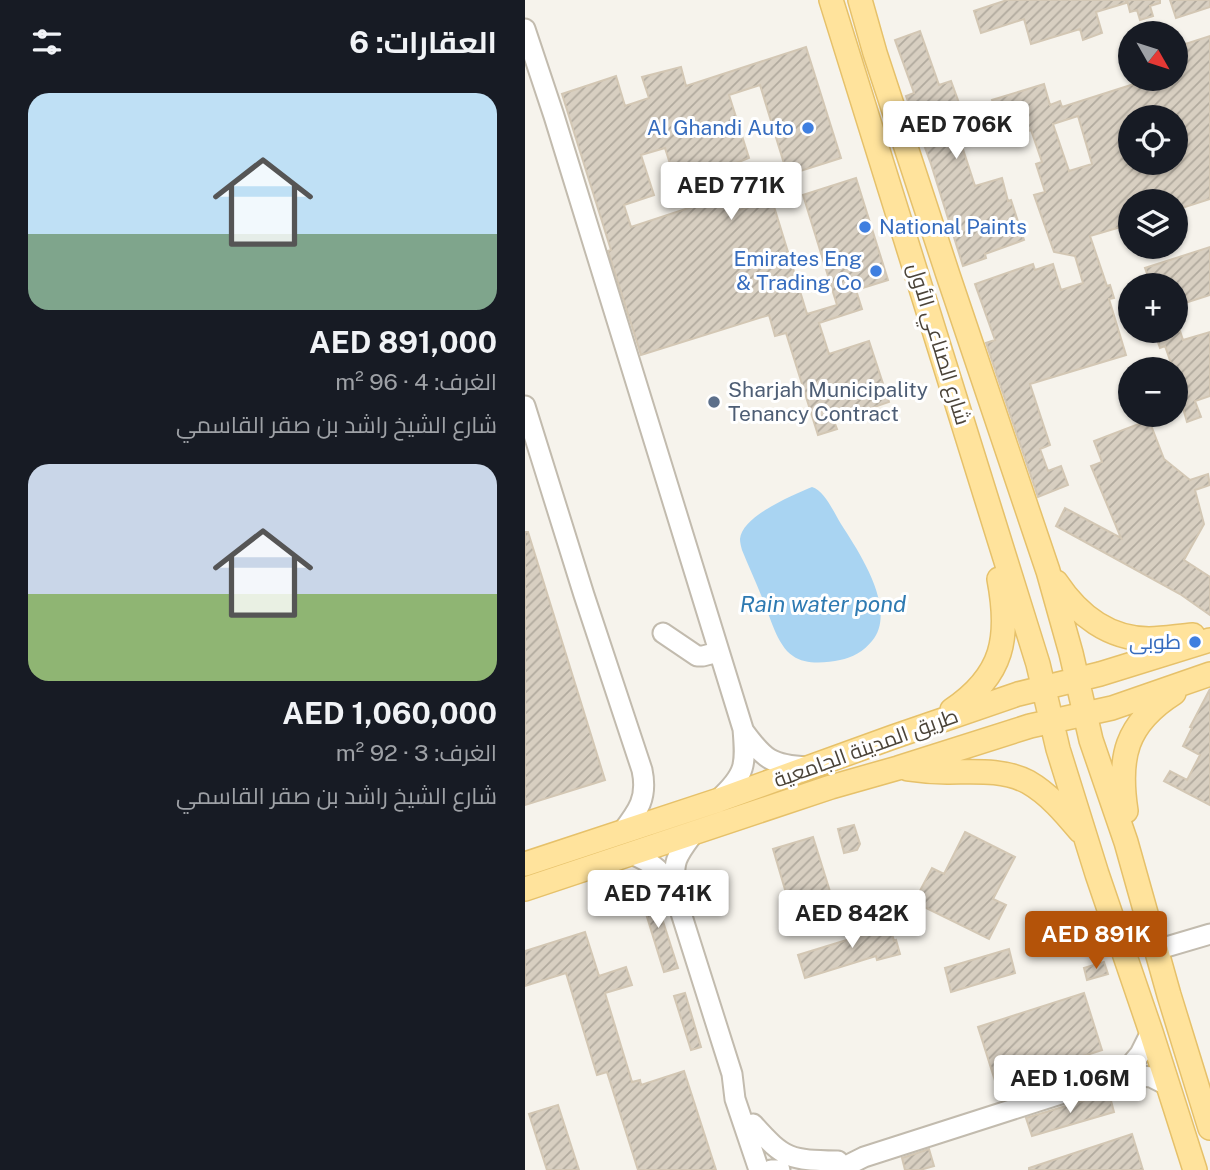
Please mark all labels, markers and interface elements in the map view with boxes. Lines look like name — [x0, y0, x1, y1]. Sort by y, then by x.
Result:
north arrow — [1118, 21, 1188, 91]
map controls — [1118, 21, 1188, 427]
icon: filters — [28, 23, 66, 61]
text: العقارات: 6 — [349, 24, 497, 60]
pin: AED 706K — [884, 102, 1028, 161]
button: locate — [1118, 105, 1188, 175]
text: AED 706K — [899, 110, 1013, 137]
place label: Al Ghandi Auto — [647, 115, 794, 140]
marker: Al Ghandi Auto — [800, 120, 816, 136]
icon: home — [200, 139, 326, 265]
pin: AED 771K — [659, 162, 803, 222]
text: AED 771K — [677, 171, 785, 198]
button: layers — [1118, 189, 1188, 259]
place label: National Paints — [879, 214, 1027, 239]
marker: National Paints — [857, 219, 873, 235]
place label: Emirates Eng & Trading Co — [733, 246, 862, 295]
street label: شارع الصناعي الأول — [899, 260, 976, 429]
marker: Emirates Eng & Trading Co — [868, 263, 884, 279]
button: + — [1118, 273, 1188, 343]
text: AED 891,000 — [309, 324, 497, 360]
button: − — [1118, 357, 1188, 427]
text: الغرف: 4 · 96 m² — [335, 368, 497, 395]
place label: Sharjah Municipality Tenancy Contract — [728, 377, 928, 426]
marker: Sharjah Municipality Tenancy Contract — [706, 394, 722, 410]
text: شارع الشيخ راشد بن صقر القاسمي — [176, 411, 497, 438]
icon: home — [200, 510, 326, 636]
water label: Rain water pond — [740, 590, 906, 617]
place label: طوبى — [1129, 629, 1181, 655]
marker: طوبى — [1187, 634, 1203, 650]
text: AED 1,060,000 — [282, 695, 497, 731]
street label: طريق المدينة الجامعية — [770, 703, 962, 793]
text: الغرف: 3 · 92 m² — [336, 739, 497, 766]
text: شارع الشيخ راشد بن صقر القاسمي — [176, 782, 497, 809]
pin: AED 741K — [586, 870, 730, 930]
text: AED 741K — [604, 879, 712, 906]
pin: AED 842K — [780, 890, 924, 950]
text: AED 842K — [795, 899, 909, 926]
pin: AED 891K — [1024, 912, 1168, 971]
text: AED 891K — [1041, 920, 1151, 947]
pin: AED 1.06M — [990, 1056, 1150, 1115]
text: AED 1.06M — [1010, 1064, 1130, 1091]

